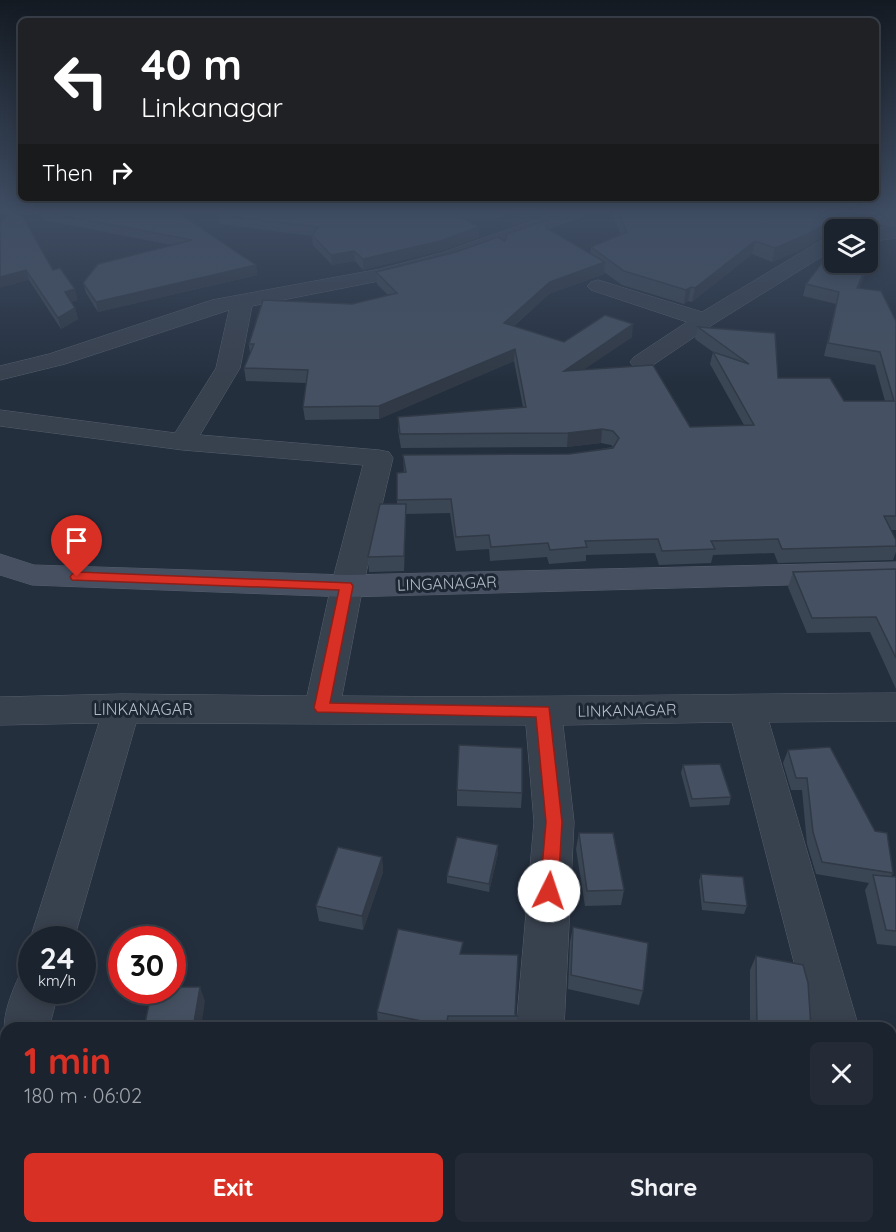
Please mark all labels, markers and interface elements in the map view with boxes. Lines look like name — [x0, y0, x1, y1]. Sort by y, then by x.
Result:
text: 40 m — [141, 38, 242, 91]
icon: left — [42, 42, 120, 120]
text: Linkanagar — [141, 90, 283, 124]
icon: right — [105, 156, 138, 189]
text: Then — [42, 159, 93, 187]
map controls — [824, 219, 878, 273]
button: layers — [824, 219, 878, 273]
pin — [51, 515, 102, 577]
icon: arrive — [60, 524, 93, 557]
street label: LINGANAGAR — [397, 571, 497, 595]
street label: LINKANAGAR — [93, 699, 193, 719]
street label: LINKANAGAR — [577, 699, 677, 721]
position arrow — [517, 859, 581, 923]
speed limit sign: 30 — [108, 926, 186, 1004]
text: 24 — [40, 939, 74, 977]
text: km/h — [38, 971, 76, 990]
text: 1 min — [24, 1038, 111, 1083]
button: close — [810, 1042, 873, 1105]
text: 180 m · 06:02 — [24, 1083, 142, 1108]
button: Exit — [24, 1153, 443, 1222]
button: Share — [455, 1153, 873, 1222]

